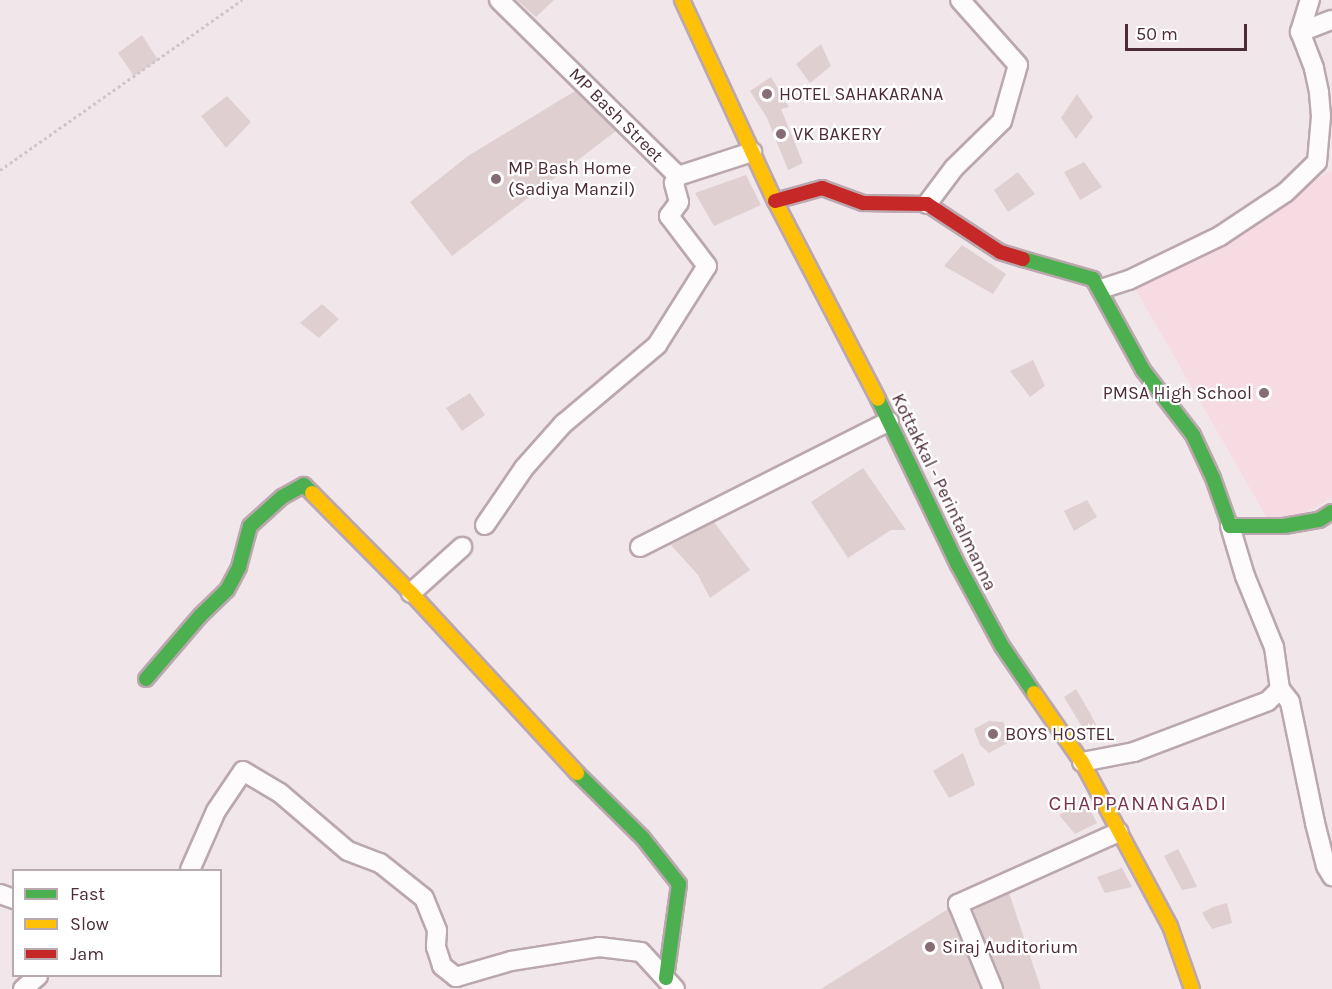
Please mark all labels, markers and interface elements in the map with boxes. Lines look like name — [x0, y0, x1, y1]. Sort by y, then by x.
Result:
scale bar — [1128, 12, 1250, 50]
text: 50 m — [1136, 23, 1178, 45]
street label: MP Bash Street — [564, 63, 668, 167]
place label: HOTEL SAHAKARANA — [779, 83, 943, 105]
marker: HOTEL SAHAKARANA — [760, 87, 774, 101]
place label: VK BAKERY — [793, 123, 882, 145]
marker: VK BAKERY — [774, 127, 788, 141]
place label: MP Bash Home (Sadiya Manzil) — [508, 158, 635, 201]
marker: MP Bash Home (Sadiya Manzil) — [489, 172, 503, 186]
place label: PMSA High School — [1103, 382, 1252, 404]
marker: PMSA High School — [1257, 386, 1271, 400]
street label: Kottakkal - Perintalmanna — [887, 390, 1001, 594]
place label: BOYS HOSTEL — [1005, 723, 1114, 745]
marker: BOYS HOSTEL — [986, 727, 1000, 741]
district label: CHAPPANANGADI — [1048, 790, 1228, 816]
legend — [12, 869, 222, 977]
text: Fast — [70, 883, 105, 905]
text: Slow — [70, 913, 109, 935]
place label: Siraj Auditorium — [942, 936, 1078, 958]
marker: Siraj Auditorium — [923, 940, 937, 954]
text: Jam — [70, 943, 104, 965]

